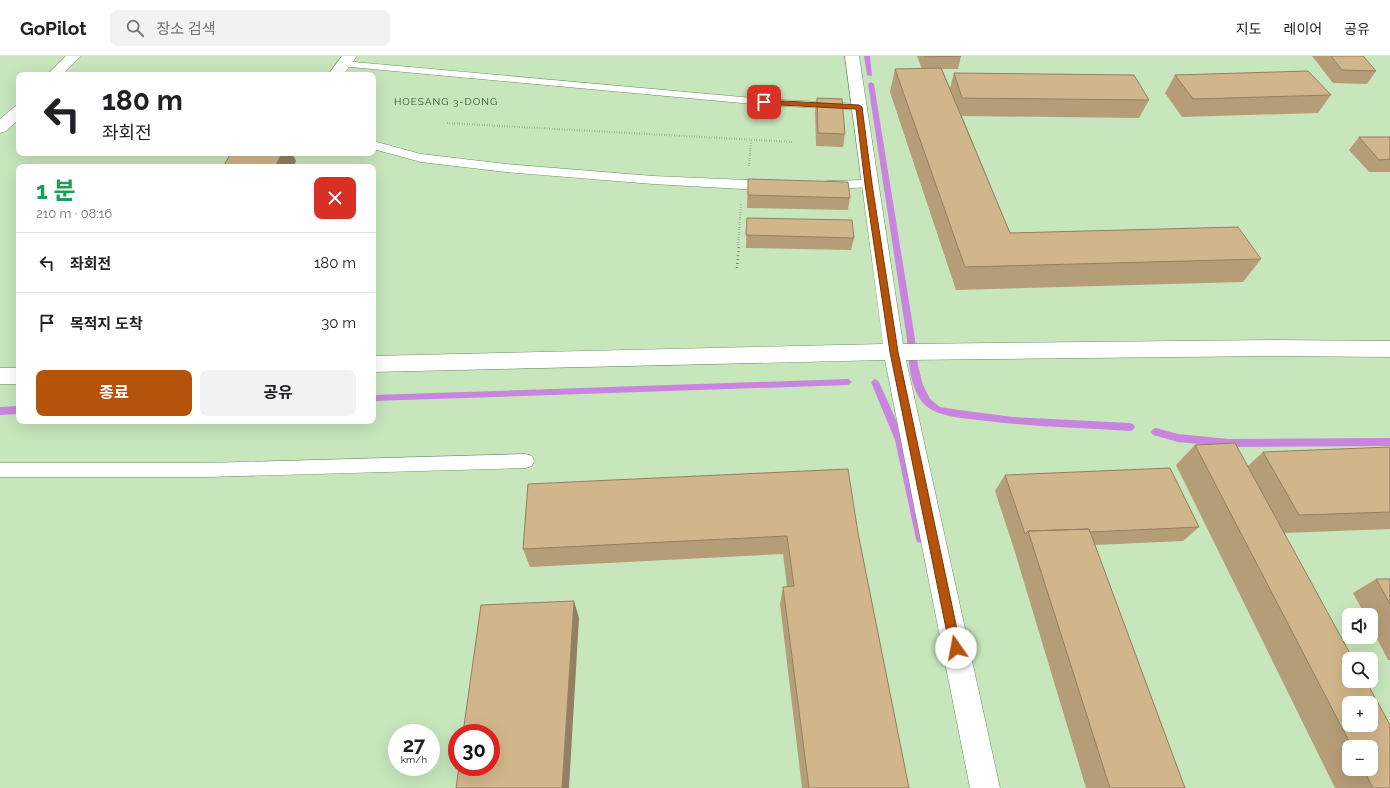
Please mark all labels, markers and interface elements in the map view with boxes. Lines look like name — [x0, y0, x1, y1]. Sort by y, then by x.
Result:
search box — [110, 10, 390, 46]
text: GoPilot — [20, 17, 86, 39]
icon: search — [124, 17, 146, 39]
text: 장소 검색 — [156, 20, 216, 38]
text: 지도 — [1236, 21, 1262, 37]
text: 레이어 — [1284, 21, 1322, 37]
text: 공유 — [1344, 21, 1370, 37]
text: 180 m — [102, 84, 183, 117]
pin — [747, 85, 781, 119]
icon: left — [36, 88, 88, 140]
icon: arrive — [753, 91, 775, 113]
district label: HOESANG 3-DONG — [394, 96, 498, 107]
text: 좌회전 — [102, 122, 152, 143]
text: 1 분 — [36, 176, 76, 205]
button: close — [314, 177, 356, 219]
text: 210 m · 08:16 — [36, 206, 112, 221]
icon: left — [36, 252, 58, 274]
text: 180 m — [314, 254, 356, 272]
text: 좌회전 — [70, 255, 111, 273]
icon: arrive — [36, 312, 58, 334]
text: 30 m — [321, 314, 356, 332]
text: 목적지 도착 — [70, 315, 143, 333]
button: 종료 — [36, 370, 192, 416]
button: 공유 — [200, 370, 356, 416]
map controls — [1342, 608, 1378, 776]
button: sound — [1342, 608, 1378, 644]
position arrow — [935, 627, 977, 669]
button: search — [1342, 652, 1378, 688]
button: + — [1342, 696, 1378, 732]
speed limit sign: 30 — [448, 724, 500, 776]
text: 27 — [403, 733, 425, 757]
button: − — [1342, 740, 1378, 776]
text: km/h — [401, 754, 427, 765]

